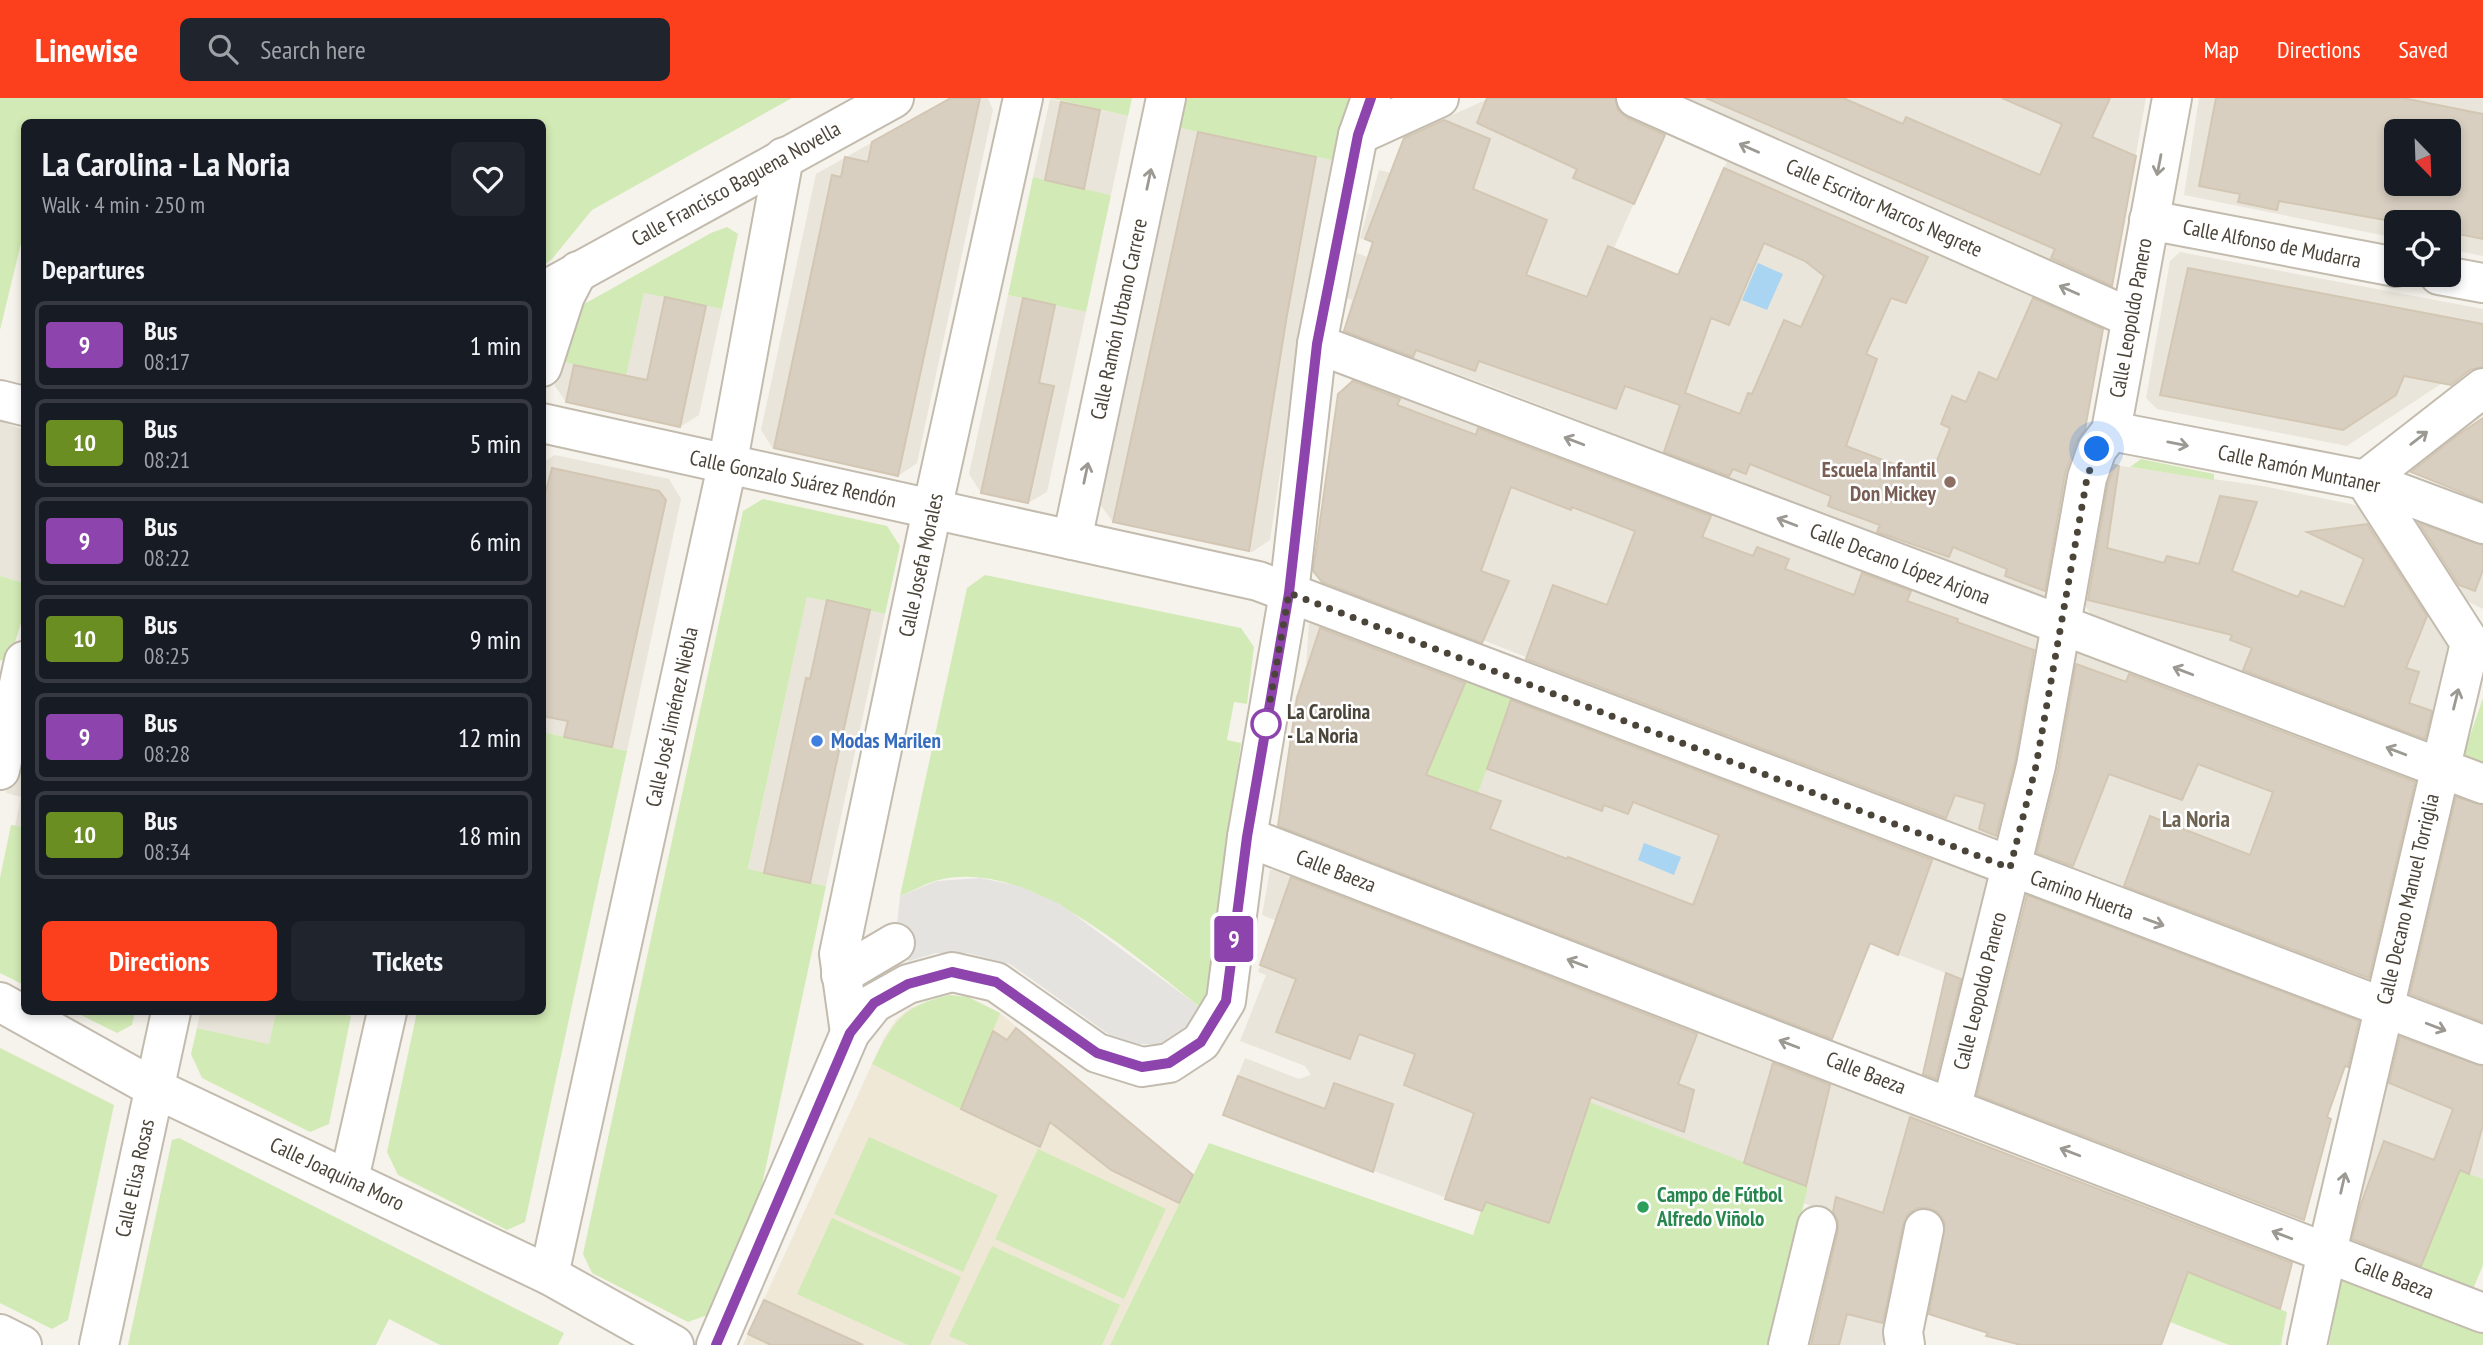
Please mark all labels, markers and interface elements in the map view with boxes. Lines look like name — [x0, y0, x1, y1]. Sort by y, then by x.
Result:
search box — [180, 18, 670, 81]
text: Linewise — [35, 28, 138, 71]
icon: search — [204, 30, 242, 68]
text: Search here — [260, 33, 366, 66]
text: Map — [2204, 34, 2239, 65]
text: Directions — [2277, 34, 2361, 65]
text: Saved — [2399, 34, 2448, 65]
street label: Calle Francisco Baguena Novella — [626, 115, 845, 252]
north arrow — [2384, 119, 2460, 196]
map controls — [2384, 119, 2461, 287]
one-way arrow — [1739, 141, 1760, 154]
text: La Carolina - La Noria — [42, 142, 290, 185]
button: heart — [451, 142, 525, 216]
street label: Calle Escritor Marcos Negrete — [1782, 152, 1987, 263]
one-way arrow — [2152, 153, 2166, 176]
one-way arrow — [1143, 168, 1157, 191]
text: Walk · 4 min · 250 m — [42, 190, 205, 219]
button: locate — [2384, 210, 2461, 287]
street label: Calle Alfonso de Mudarra — [2181, 213, 2364, 274]
street label: Calle Ramón Urbano Carrere — [1084, 216, 1153, 422]
street label: Calle Leopoldo Panero — [2103, 236, 2158, 400]
text: Departures — [42, 253, 145, 286]
one-way arrow — [2059, 283, 2080, 296]
text: Bus — [144, 314, 177, 347]
text: 9 — [79, 329, 90, 360]
text: 1 min — [470, 329, 521, 362]
text: 08:17 — [144, 347, 190, 376]
text: Bus — [144, 412, 177, 445]
text: 10 — [73, 427, 96, 458]
text: 5 min — [470, 427, 521, 460]
one-way arrow — [2410, 430, 2428, 445]
your location — [2079, 431, 2114, 466]
one-way arrow — [1564, 434, 1586, 447]
one-way arrow — [2166, 437, 2189, 451]
street label: Calle Ramón Muntaner — [2216, 438, 2383, 499]
street label: Calle Gonzalo Suárez Rendón — [687, 443, 899, 514]
text: 08:21 — [144, 445, 190, 474]
place label: Escuela Infantil Don Mickey — [1822, 456, 1937, 507]
one-way arrow — [1080, 462, 1093, 485]
marker: Escuela Infantil Don Mickey — [1942, 474, 1958, 490]
street label: Calle Josefa Morales — [892, 491, 949, 639]
text: Bus — [144, 510, 177, 543]
one-way arrow — [1777, 514, 1798, 527]
street label: Calle Decano López Arjona — [1806, 517, 1994, 610]
text: 9 — [79, 525, 90, 556]
text: 6 min — [470, 525, 521, 558]
text: 08:22 — [144, 543, 190, 572]
text: Bus — [144, 608, 177, 641]
text: 10 — [73, 623, 96, 654]
text: 9 min — [470, 623, 521, 656]
street label: Calle José Jiménez Niebla — [639, 625, 704, 809]
text: 08:25 — [144, 641, 190, 670]
one-way arrow — [2173, 664, 2195, 677]
one-way arrow — [2450, 688, 2463, 711]
place label: La Carolina - La Noria — [1287, 698, 1370, 749]
text: Bus — [144, 706, 177, 739]
marker: La Carolina - La Noria — [1251, 709, 1281, 739]
text: 9 — [79, 721, 90, 752]
text: 12 min — [458, 721, 521, 754]
place label: Modas Marilen — [831, 727, 941, 754]
marker: Modas Marilen — [809, 733, 825, 749]
text: 08:28 — [144, 739, 190, 768]
one-way arrow — [2386, 744, 2408, 757]
street label: Calle Decano Manuel Torriglia — [2370, 791, 2445, 1007]
text: Bus — [144, 804, 177, 837]
district label: La Noria — [2162, 804, 2230, 833]
text: 10 — [73, 819, 96, 850]
text: 18 min — [458, 819, 521, 852]
text: 08:34 — [144, 837, 190, 866]
street label: Calle Baeza — [1292, 843, 1380, 898]
street label: Camino Huerta — [2027, 863, 2138, 926]
street label: Calle Leopoldo Panero — [1947, 909, 2012, 1073]
line badge: 9 — [1211, 916, 1257, 962]
one-way arrow — [2142, 916, 2164, 929]
button: Directions — [42, 921, 277, 1001]
button: Tickets — [291, 921, 525, 1001]
text: 9 — [1228, 923, 1240, 954]
one-way arrow — [1566, 955, 1588, 968]
one-way arrow — [2424, 1022, 2446, 1035]
one-way arrow — [1779, 1037, 1801, 1050]
street label: Calle Baeza — [1822, 1045, 1910, 1100]
street label: Calle Elisa Rosas — [109, 1116, 160, 1239]
street label: Calle Joaquina Moro — [266, 1131, 409, 1216]
one-way arrow — [2060, 1145, 2082, 1158]
one-way arrow — [2337, 1172, 2350, 1194]
place label: Campo de Fútbol Alfredo Viñolo — [1656, 1181, 1784, 1232]
marker: Campo de Fútbol Alfredo Viñolo — [1635, 1199, 1651, 1215]
one-way arrow — [2272, 1227, 2294, 1240]
street label: Calle Baeza — [2350, 1250, 2438, 1305]

